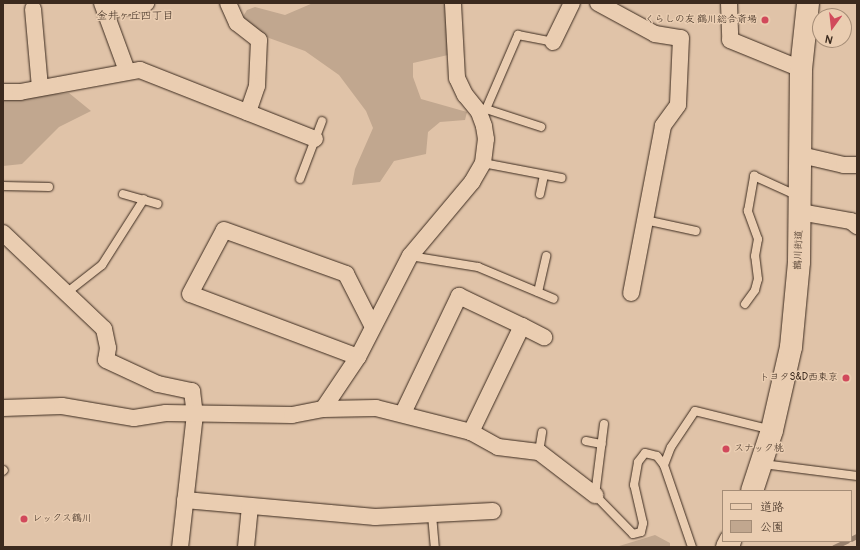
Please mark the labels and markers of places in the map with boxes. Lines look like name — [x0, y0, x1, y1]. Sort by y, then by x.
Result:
place label: くらしの友 鶴川総合斎場 — [645, 14, 757, 26]
marker: くらしの友 鶴川総合斎場 — [760, 15, 770, 25]
place label: トヨタS&D西東京 — [760, 372, 838, 384]
marker: トヨタS&D西東京 — [841, 373, 851, 383]
place label: スナック桃 — [734, 443, 784, 455]
marker: スナック桃 — [721, 444, 731, 454]
place label: レックス鶴川 — [32, 513, 92, 525]
marker: レックス鶴川 — [19, 514, 29, 524]

